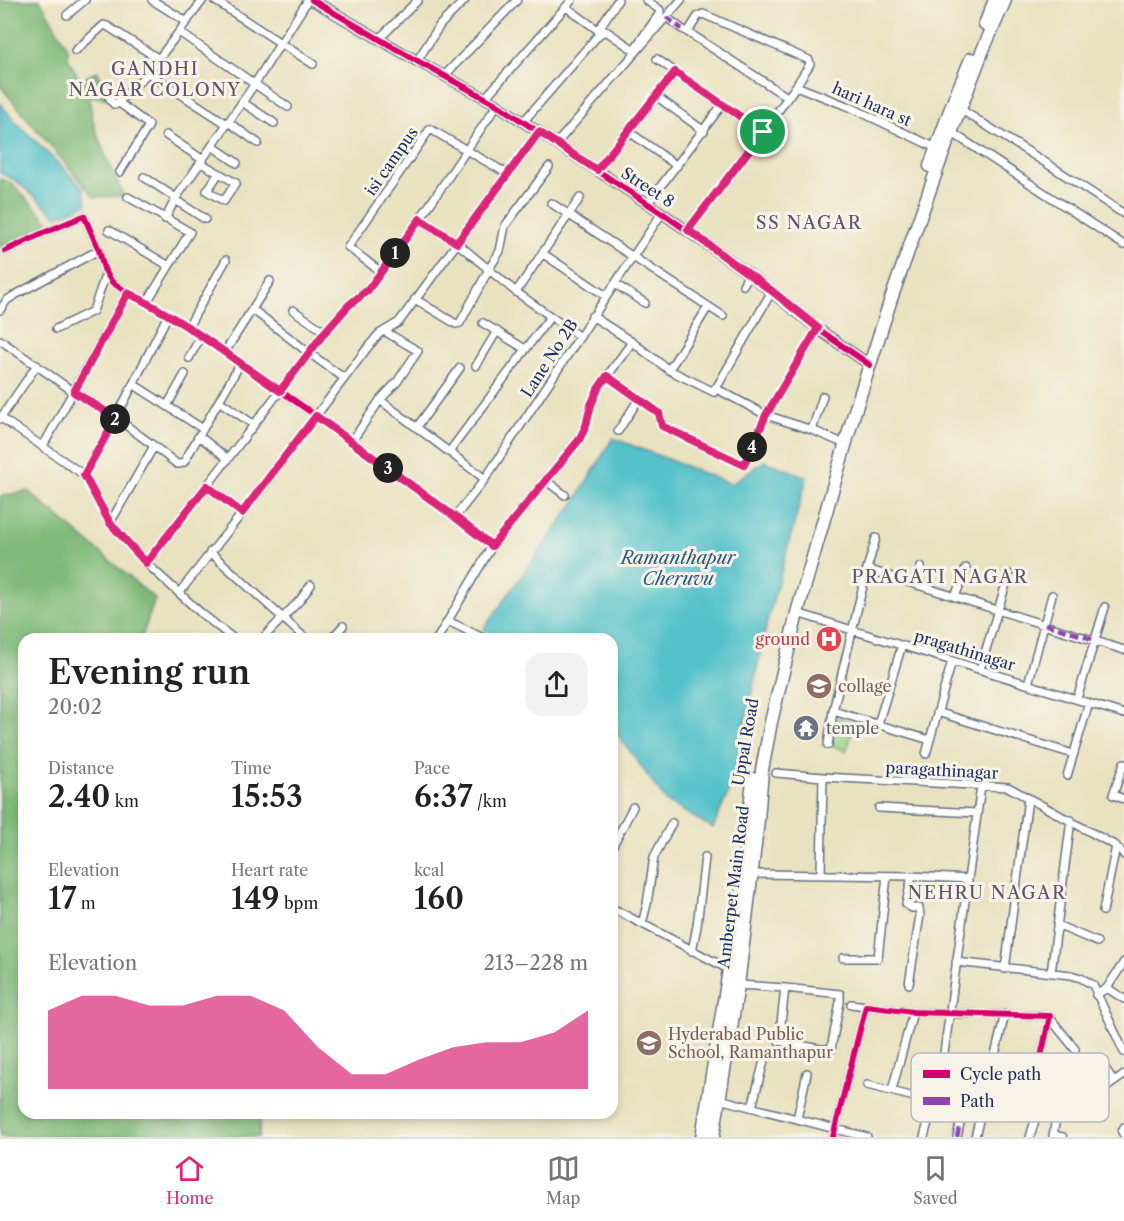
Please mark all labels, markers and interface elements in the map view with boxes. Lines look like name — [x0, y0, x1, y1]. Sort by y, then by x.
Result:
district label: GANDHI NAGAR COLONY — [68, 58, 242, 101]
street label: hari hara st — [829, 78, 915, 130]
pin — [737, 106, 788, 157]
icon: arrive — [746, 115, 779, 148]
street label: isi campus — [360, 123, 422, 199]
street label: Street 8 — [618, 163, 678, 211]
district label: SS NAGAR — [756, 212, 862, 234]
pin: 1 — [380, 238, 410, 268]
text: 1 — [391, 243, 399, 263]
street label: Lane No 2B — [516, 315, 582, 401]
pin: 2 — [100, 404, 130, 434]
text: 2 — [110, 409, 120, 429]
pin: 4 — [737, 432, 767, 462]
text: 4 — [747, 437, 757, 457]
pin: 3 — [373, 453, 403, 483]
text: 3 — [383, 458, 393, 478]
water label: Ramanthapur Cheruvu — [619, 547, 737, 590]
district label: PRAGATI NAGAR — [852, 566, 1028, 588]
hospital icon: ground — [814, 624, 844, 654]
street label: pragathinagar — [912, 625, 1018, 675]
place label: ground — [756, 629, 810, 649]
text: Evening run — [48, 652, 250, 693]
button: share — [525, 653, 588, 716]
school or university icon: collage — [804, 671, 834, 701]
place label: collage — [838, 676, 892, 696]
text: 20:02 — [48, 695, 102, 719]
street label: Uppal Road — [727, 696, 763, 787]
temple icon: temple — [791, 713, 821, 743]
place label: temple — [826, 718, 879, 738]
street label: paragathinagar — [885, 757, 999, 783]
text: Distance — [48, 758, 114, 778]
text: Time — [231, 758, 271, 778]
text: Pace — [414, 758, 450, 778]
text: 2.40 — [48, 778, 110, 815]
text: 15:53 — [231, 778, 303, 815]
text: 6:37 — [414, 778, 473, 815]
text: km — [110, 791, 139, 811]
text: /km — [473, 791, 507, 811]
street label: Amberpet Main Road — [713, 804, 753, 971]
text: Elevation — [48, 860, 119, 880]
text: Heart rate — [231, 860, 308, 880]
text: kcal — [414, 860, 444, 880]
text: 17 — [48, 880, 77, 917]
text: 149 — [231, 880, 280, 917]
text: 160 — [414, 880, 464, 917]
district label: NEHRU NAGAR — [907, 882, 1067, 904]
text: m — [77, 893, 96, 913]
text: bpm — [280, 893, 318, 913]
text: Elevation — [48, 951, 137, 975]
text: 213–228 m — [483, 951, 588, 975]
place label: Hyderabad Public School, Ramanthapur — [668, 1024, 833, 1062]
school or university icon: Hyderabad Public School, Ramanthapur — [634, 1028, 664, 1058]
legend — [911, 1053, 1109, 1122]
text: Cycle path — [960, 1064, 1041, 1084]
text: Path — [960, 1091, 994, 1111]
tab: Home — [166, 1152, 213, 1208]
tab: Map — [546, 1152, 580, 1208]
tab: Saved — [913, 1152, 958, 1208]

